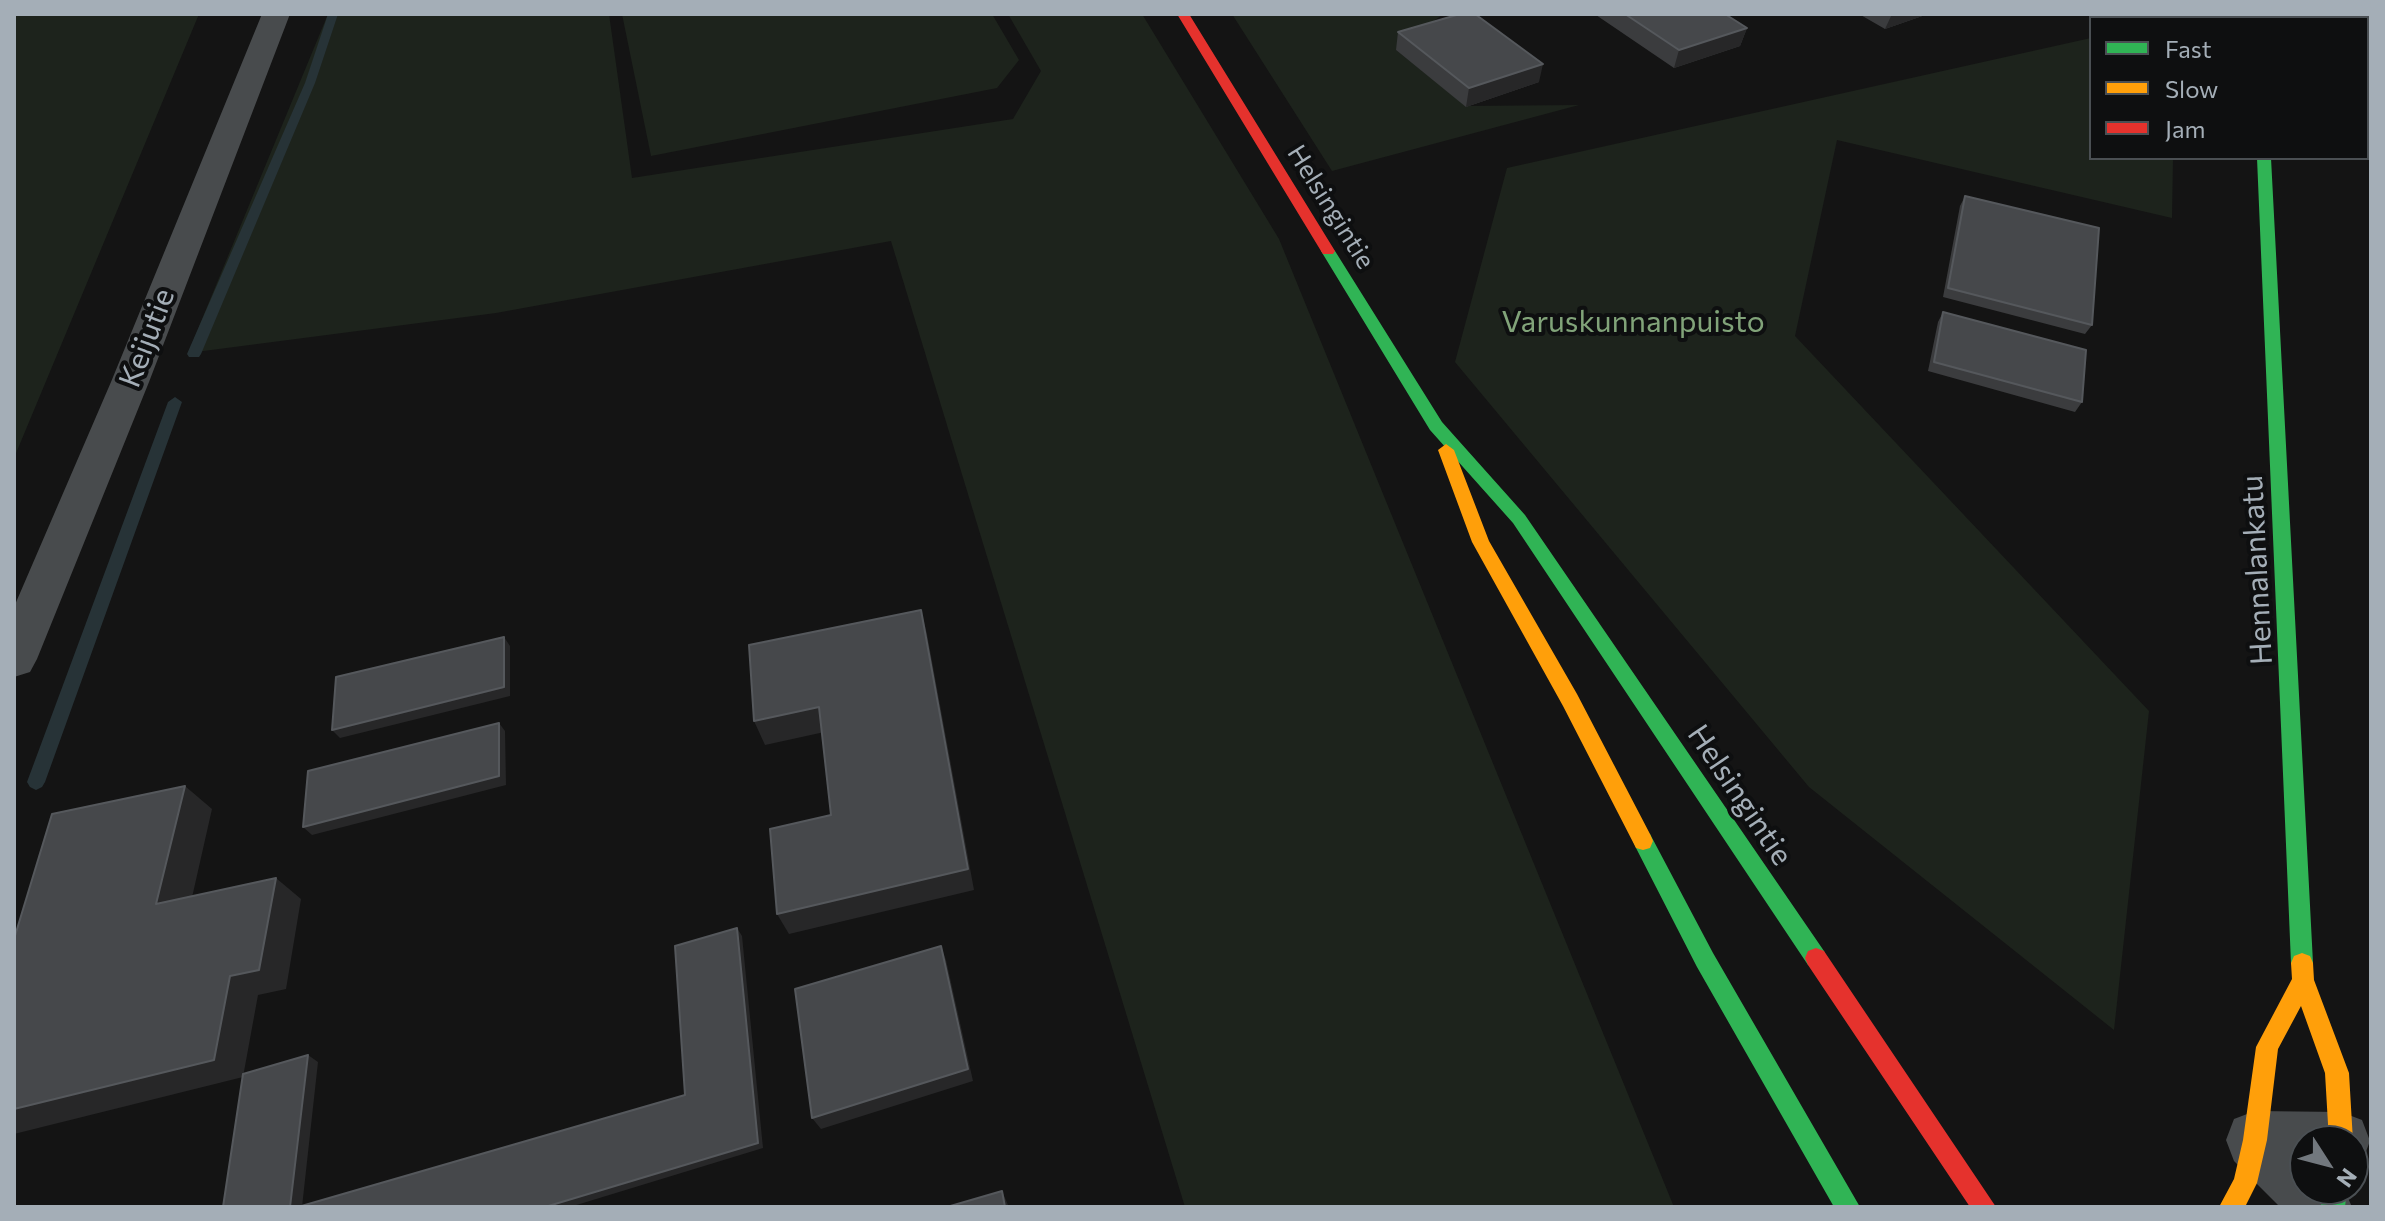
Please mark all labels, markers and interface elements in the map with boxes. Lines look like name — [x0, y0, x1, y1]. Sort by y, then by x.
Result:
legend — [2089, 16, 2369, 160]
text: Fast — [2165, 34, 2212, 63]
text: Slow — [2165, 74, 2218, 103]
text: Jam — [2165, 114, 2205, 143]
street label: Helsingintie — [1281, 139, 1381, 275]
street label: Keijutie — [112, 284, 182, 392]
park label: Varuskunnanpuisto — [1501, 304, 1765, 340]
street label: Hennalankatu — [2234, 474, 2280, 666]
street label: Helsingintie — [1680, 718, 1800, 872]
north arrow — [2289, 1125, 2369, 1205]
text: N — [2331, 1164, 2363, 1193]

